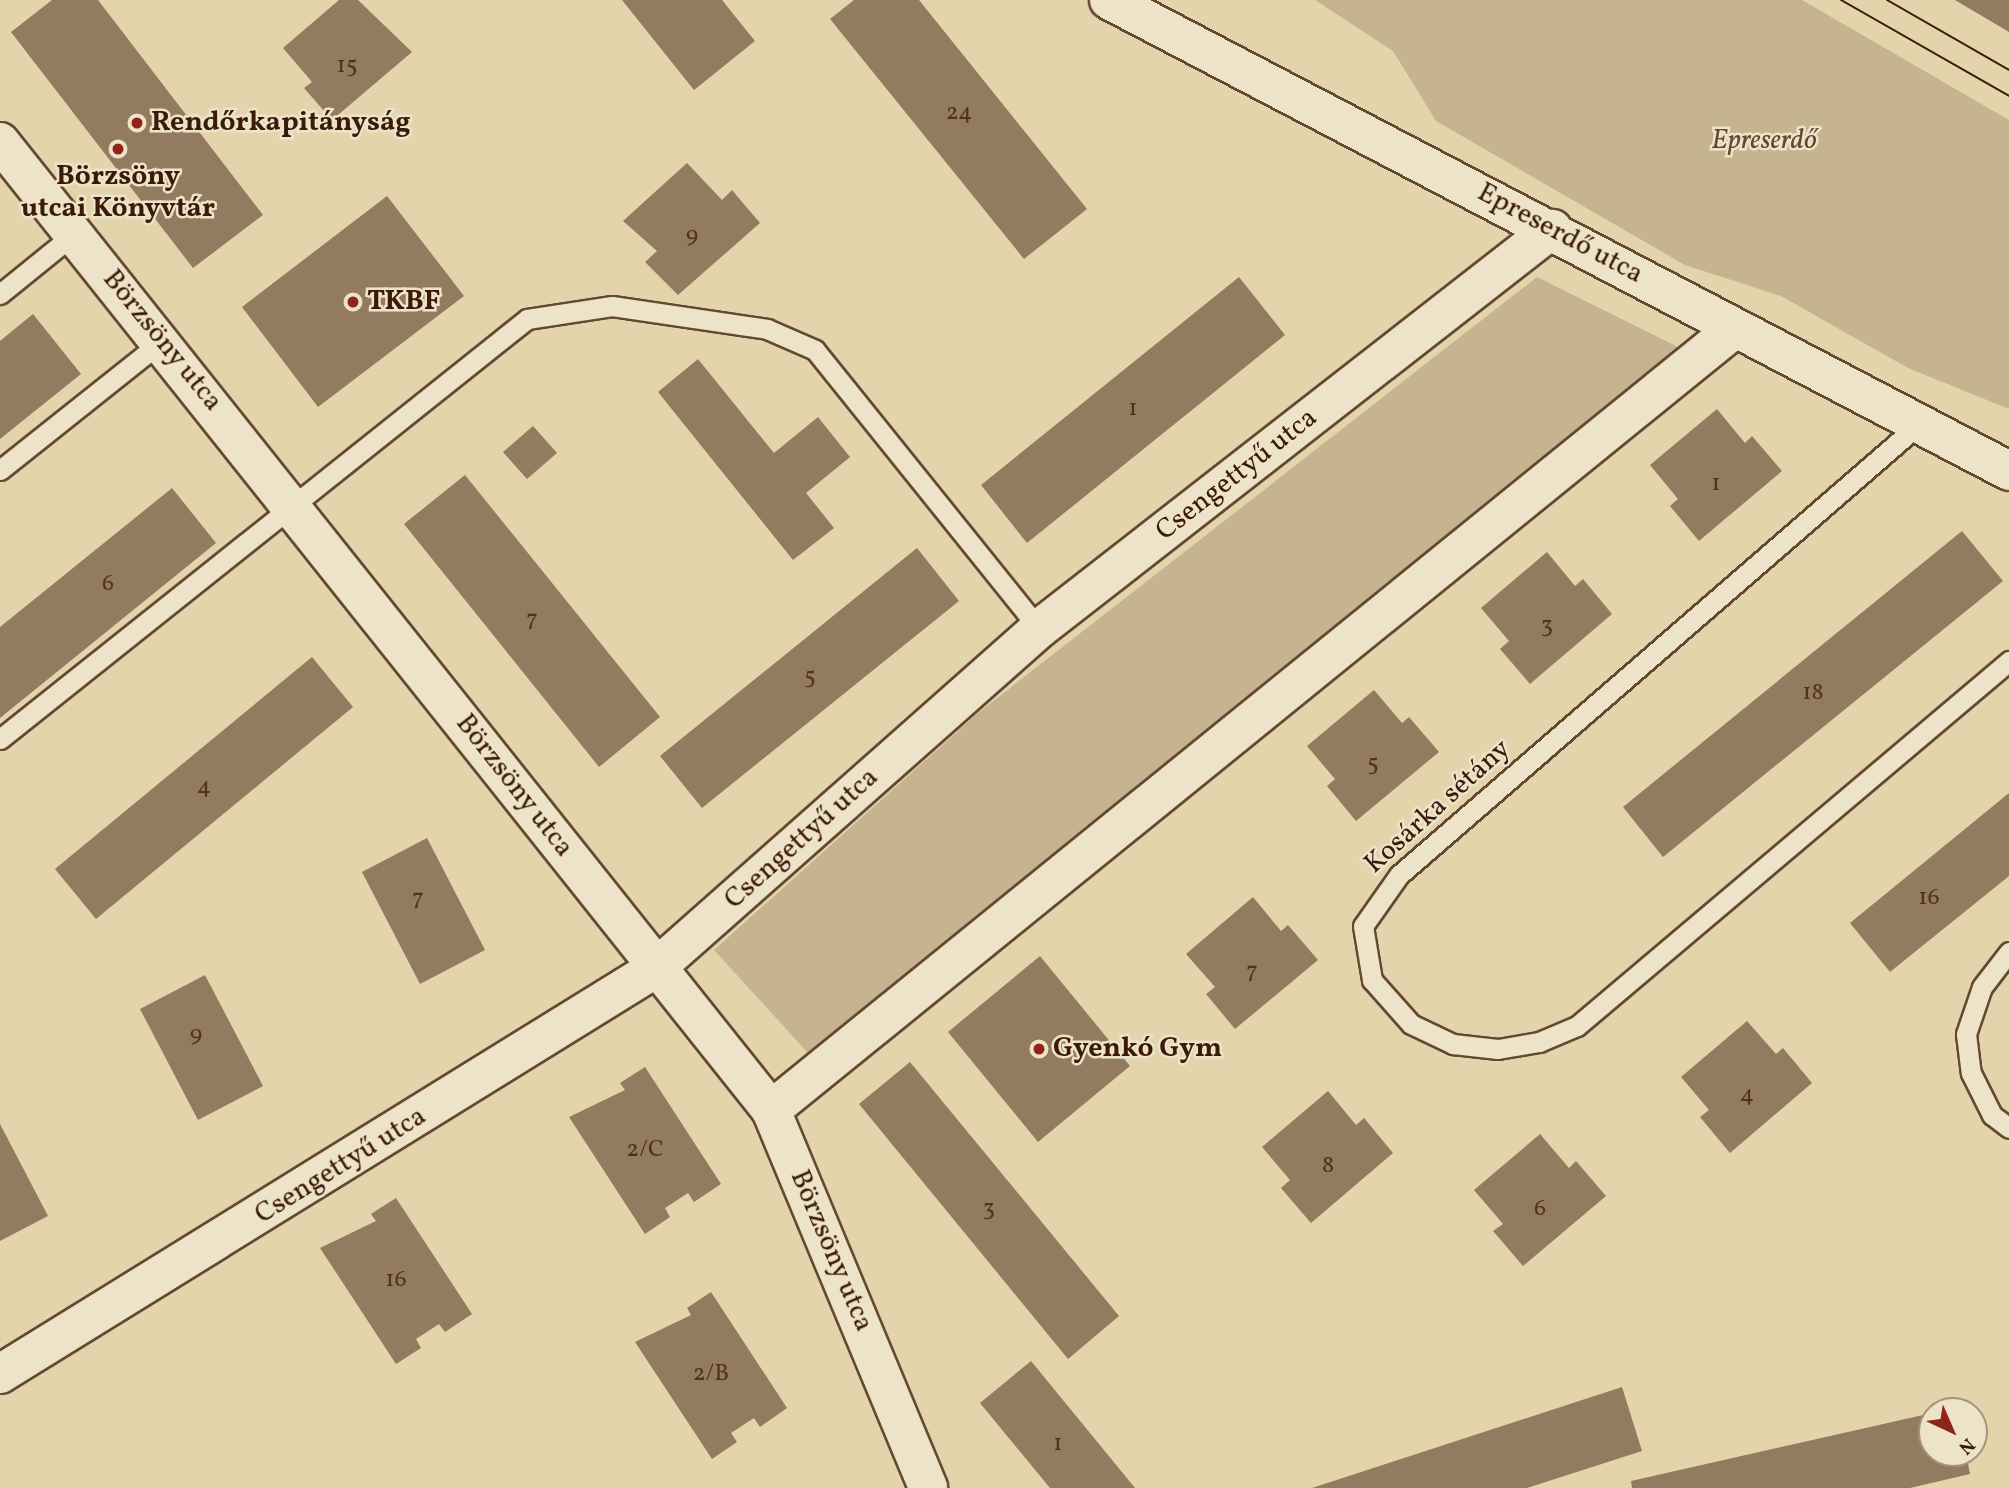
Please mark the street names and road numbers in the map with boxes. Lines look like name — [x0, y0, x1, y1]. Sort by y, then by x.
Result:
street label: Epreserdő utca — [1471, 176, 1649, 292]
street label: Börzsöny utca — [94, 263, 230, 419]
street label: Csengettyű utca — [1150, 402, 1324, 548]
street label: Börzsöny utca — [447, 707, 581, 865]
street label: Kosárka sétány — [1358, 733, 1518, 881]
street label: Csengettyű utca — [718, 761, 886, 917]
street label: Csengettyű utca — [249, 1100, 433, 1232]
street label: Börzsöny utca — [782, 1165, 880, 1337]

